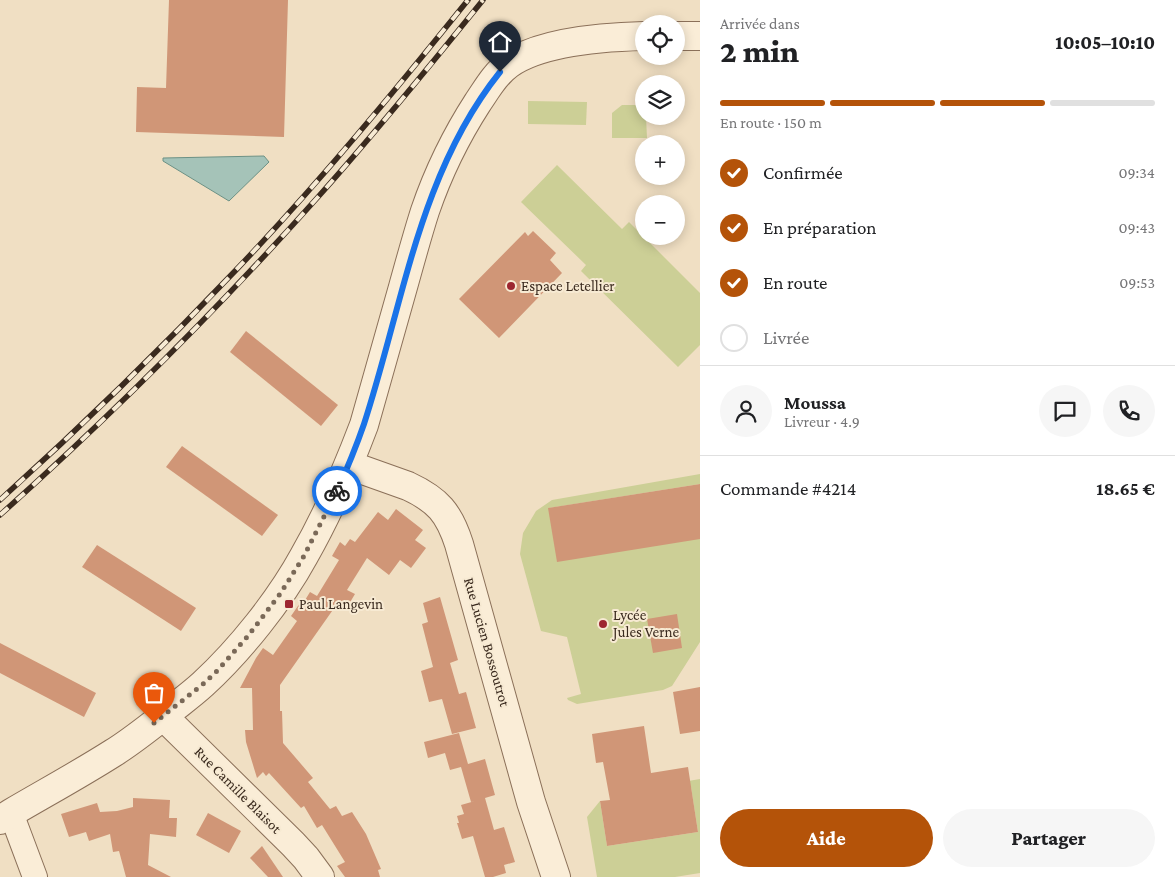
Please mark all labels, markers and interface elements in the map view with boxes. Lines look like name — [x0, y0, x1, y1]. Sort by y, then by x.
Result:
map controls — [635, 15, 685, 245]
button: locate — [635, 15, 685, 65]
text: Arrivée dans — [720, 15, 800, 32]
pin — [479, 21, 521, 72]
icon: home — [486, 28, 514, 56]
text: 10:05–10:10 — [1055, 32, 1155, 53]
text: 2 min — [720, 33, 799, 69]
button: layers — [635, 75, 685, 125]
text: En route · 150 m — [720, 114, 822, 131]
button: + — [635, 135, 685, 185]
icon: check — [720, 159, 748, 187]
text: Confirmée — [763, 162, 843, 183]
text: 09:34 — [1118, 164, 1155, 181]
button: − — [635, 195, 685, 245]
icon: check — [720, 214, 748, 242]
text: En préparation — [763, 217, 877, 238]
text: 09:43 — [1119, 219, 1155, 236]
icon: check — [720, 269, 748, 297]
text: En route — [763, 272, 827, 293]
text: 09:53 — [1119, 274, 1155, 291]
place label: Espace Letellier — [521, 278, 615, 295]
marker: Espace Letellier — [505, 280, 517, 292]
text: Livrée — [763, 327, 809, 348]
button: person — [720, 385, 772, 437]
button: chat — [1039, 385, 1091, 437]
button: phone — [1103, 385, 1155, 437]
text: Moussa — [784, 392, 846, 413]
text: Livreur · 4.9 — [784, 413, 860, 430]
courier — [312, 466, 362, 516]
icon: bike — [323, 477, 351, 505]
text: Commande #4214 — [720, 478, 856, 499]
text: 18.65 € — [1096, 478, 1155, 499]
street label: Rue Lucien Bossoutrot — [461, 576, 513, 709]
place label: Paul Langevin — [299, 596, 383, 613]
marker: Paul Langevin — [283, 598, 295, 610]
place label: Lycée Jules Verne — [611, 607, 680, 641]
marker: Lycée Jules Verne — [597, 618, 609, 630]
pin — [133, 672, 175, 723]
icon: bag — [140, 679, 168, 707]
street label: Rue Camille Blaisot — [191, 743, 285, 837]
button: Aide — [720, 809, 933, 867]
button: Partager — [943, 809, 1155, 867]

